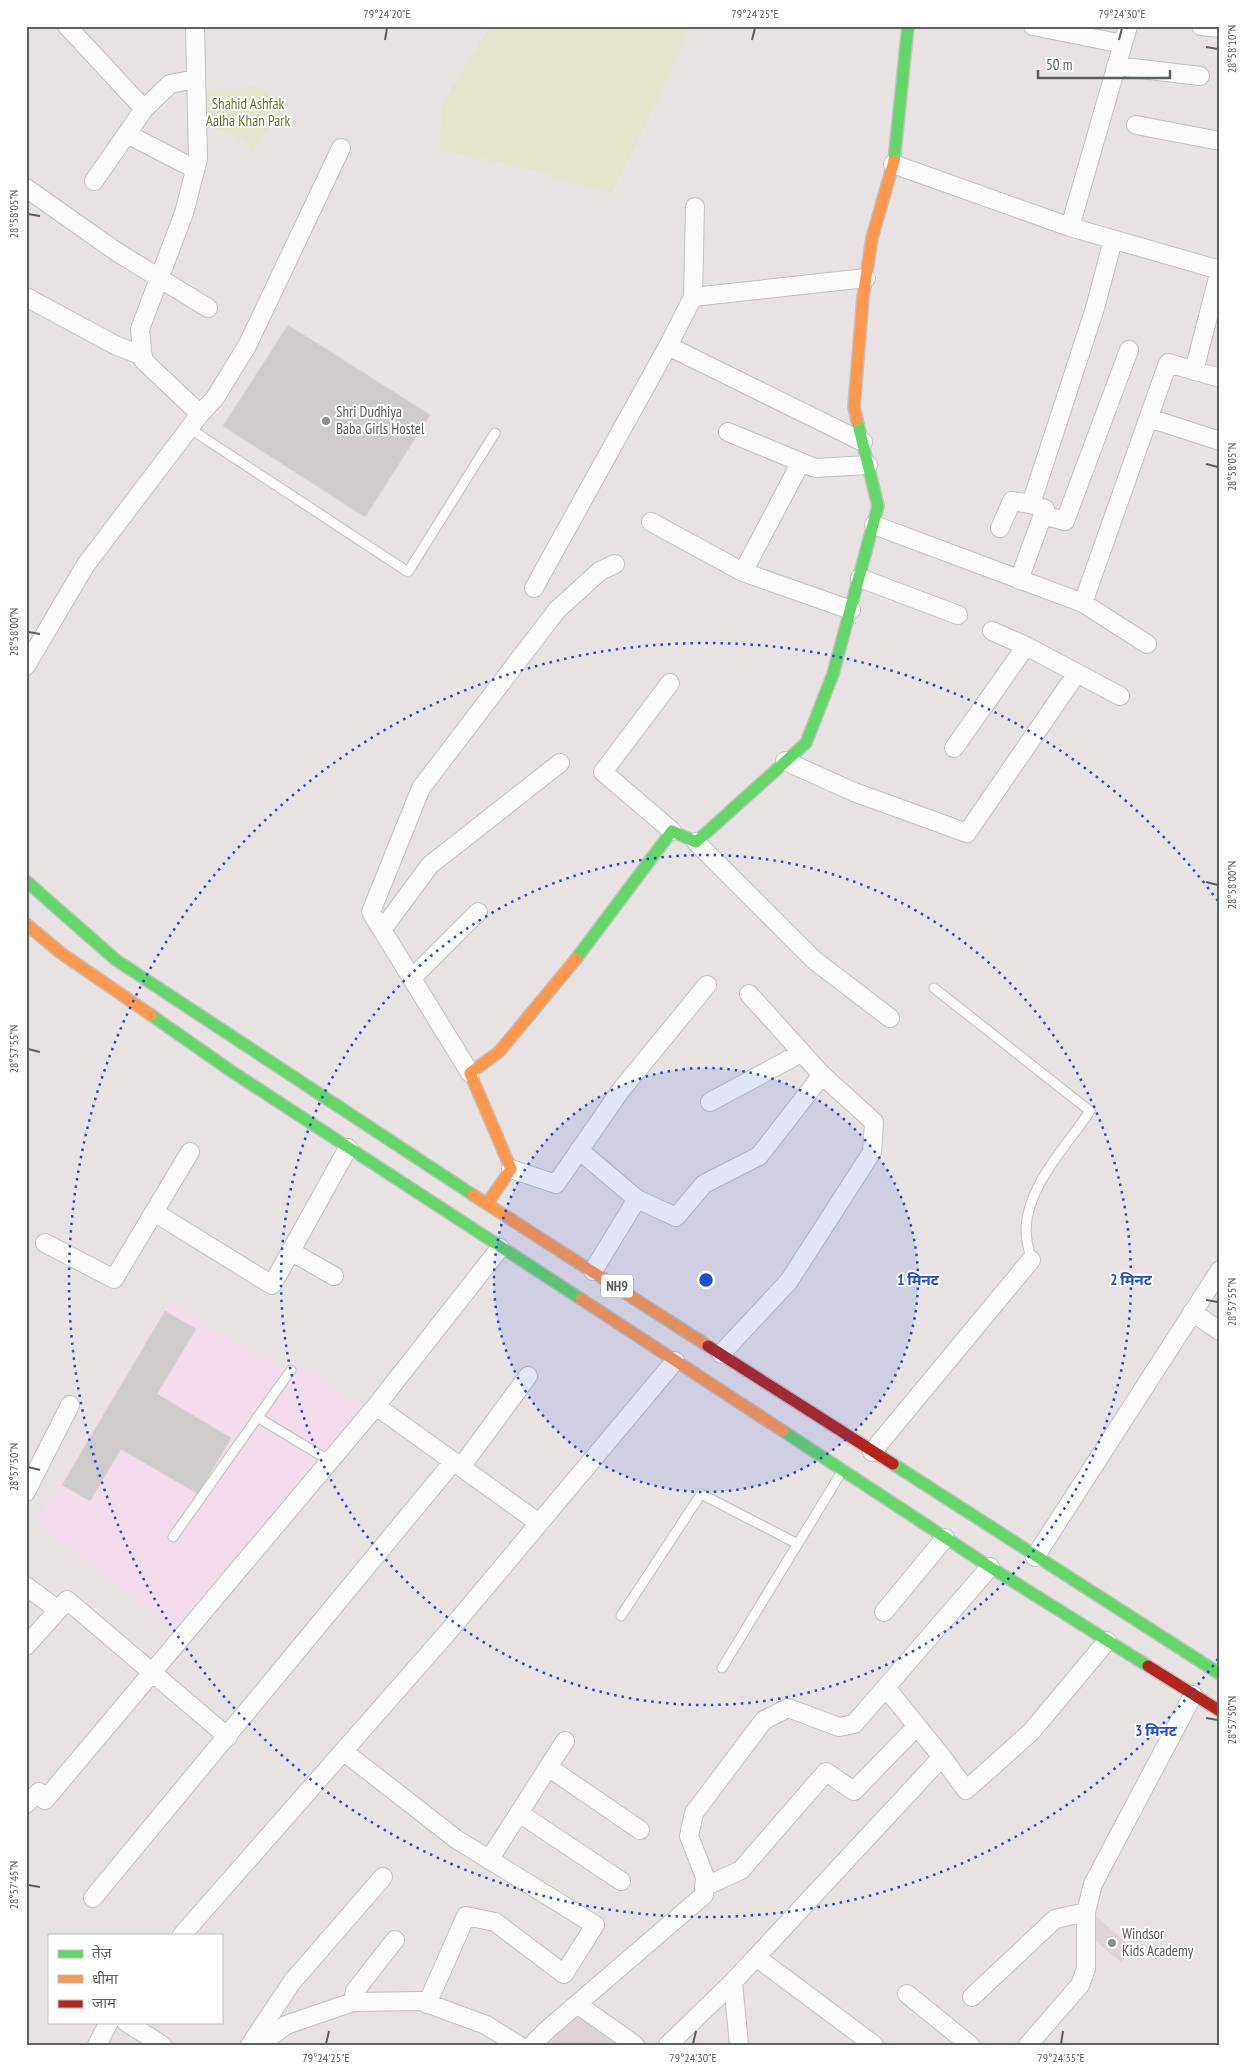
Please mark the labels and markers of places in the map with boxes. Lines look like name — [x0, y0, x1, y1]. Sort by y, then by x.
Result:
place label: Shri Dudhiya Baba Girls Hostel — [336, 402, 425, 438]
marker: Shri Dudhiya Baba Girls Hostel — [320, 415, 332, 427]
centre of rings — [697, 1271, 715, 1289]
place label: Windsor Kids Academy — [1122, 1924, 1194, 1960]
marker: Windsor Kids Academy — [1106, 1937, 1118, 1949]

